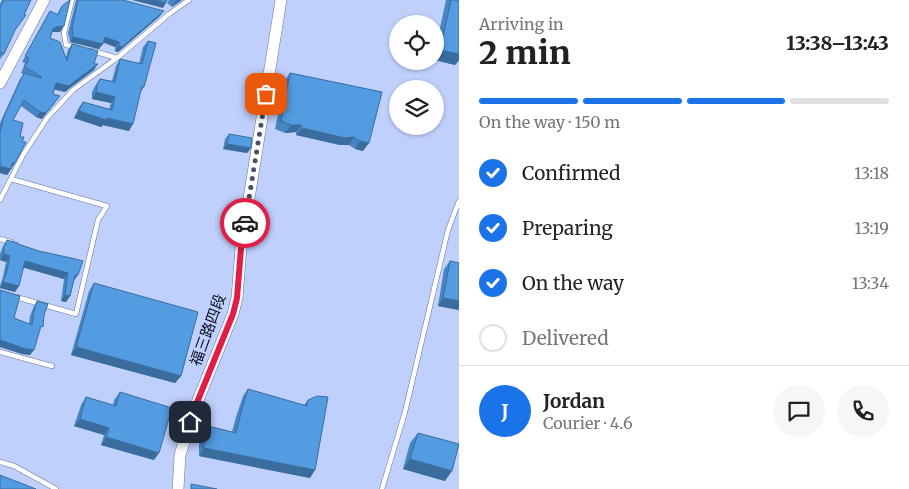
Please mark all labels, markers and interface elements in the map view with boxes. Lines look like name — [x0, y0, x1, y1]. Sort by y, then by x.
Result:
text: Arriving in — [479, 14, 564, 34]
map controls — [389, 15, 444, 135]
button: locate — [389, 15, 444, 70]
text: 13:38–13:43 — [786, 31, 889, 55]
text: 2 min — [479, 33, 571, 73]
pin — [245, 73, 287, 115]
icon: bag — [252, 80, 280, 108]
button: layers — [389, 80, 444, 135]
text: On the way · 150 m — [479, 112, 620, 132]
icon: check — [479, 159, 507, 187]
text: Confirmed — [522, 161, 620, 185]
text: 13:18 — [854, 163, 889, 183]
courier — [220, 198, 270, 248]
icon: car — [231, 209, 259, 237]
icon: check — [479, 214, 507, 242]
text: Preparing — [522, 216, 613, 240]
text: 13:19 — [854, 218, 889, 238]
icon: check — [479, 269, 507, 297]
text: On the way — [522, 271, 624, 295]
text: 13:34 — [852, 273, 889, 293]
street label: 福三路四段 — [186, 291, 229, 368]
text: Delivered — [522, 326, 609, 350]
button: chat — [773, 385, 825, 437]
button: phone — [837, 385, 889, 437]
text: Jordan — [543, 389, 605, 413]
text: J — [501, 399, 509, 423]
pin — [169, 401, 211, 443]
icon: home — [176, 408, 204, 436]
text: Courier · 4.6 — [543, 413, 633, 433]

